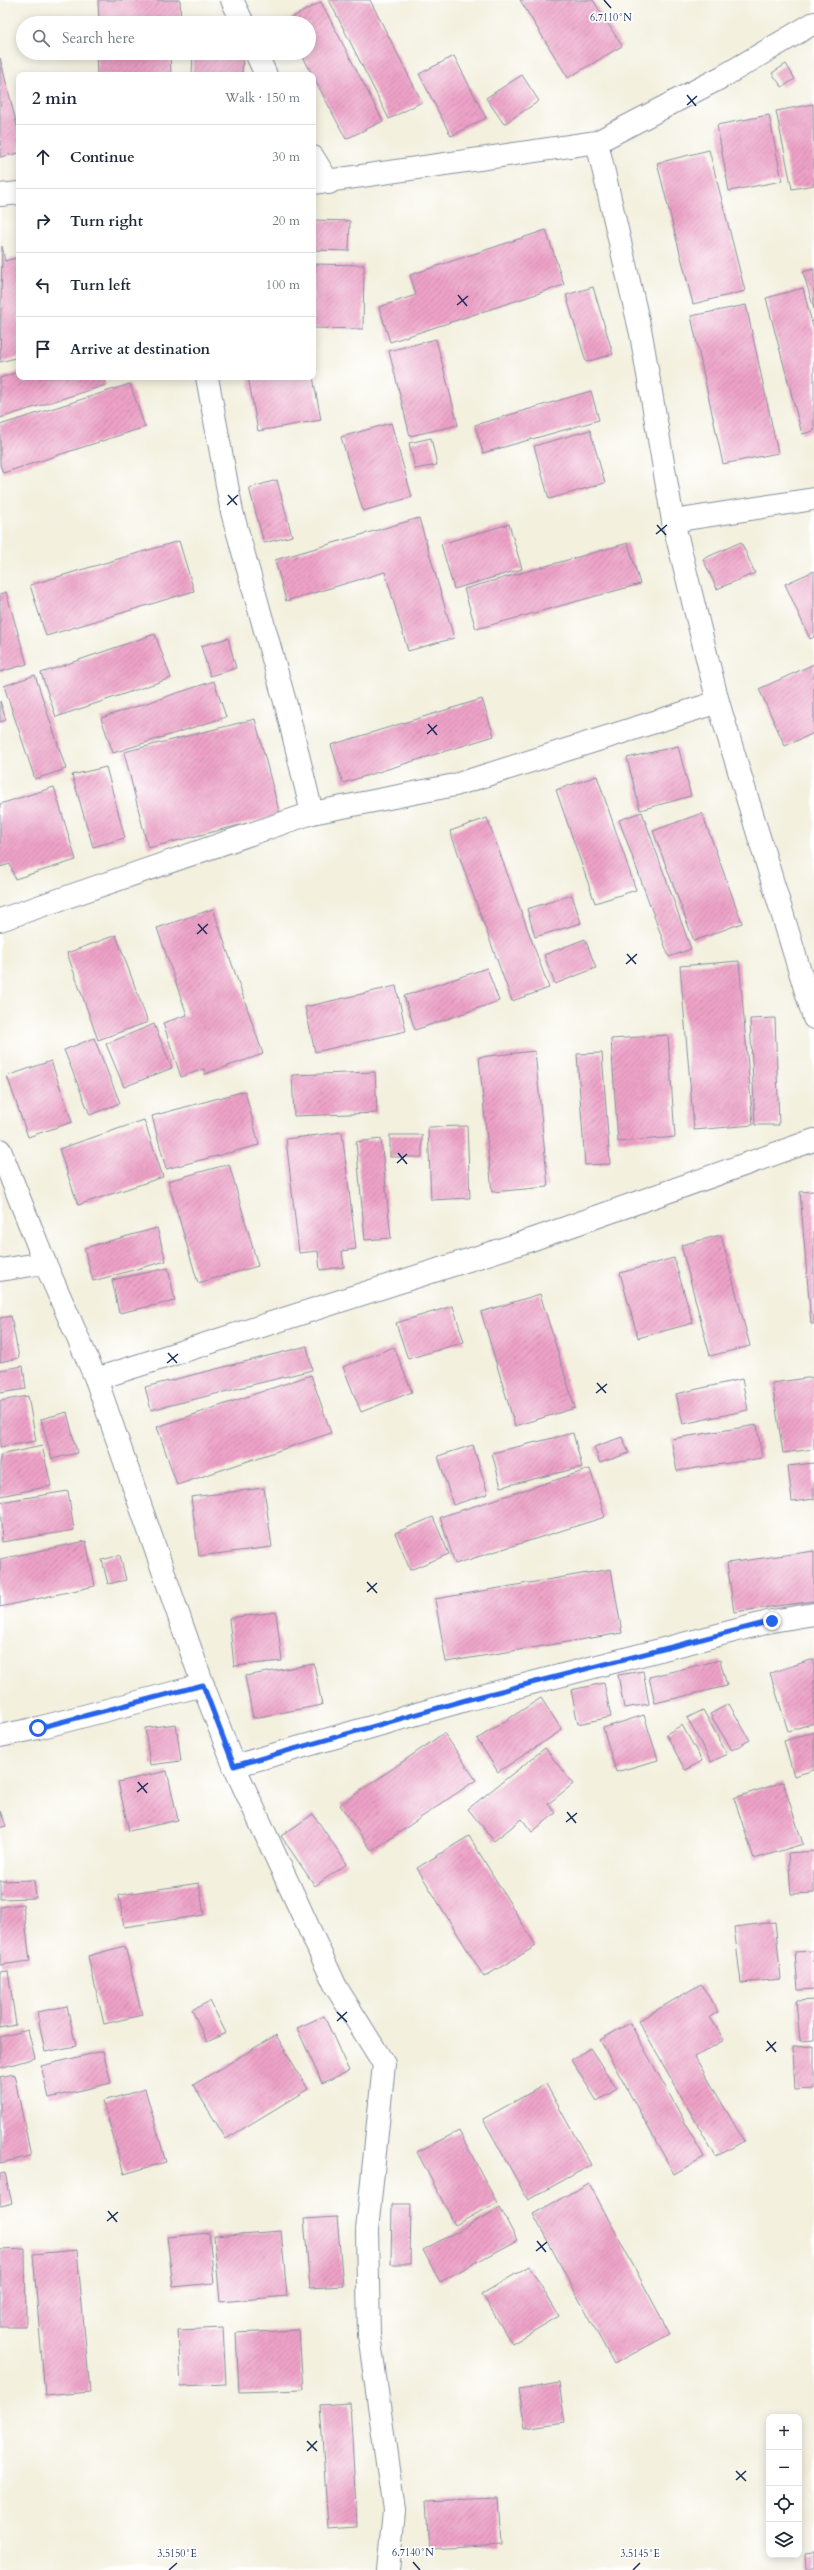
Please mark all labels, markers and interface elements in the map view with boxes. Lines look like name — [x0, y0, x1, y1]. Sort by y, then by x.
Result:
text: 6.7110°N — [590, 11, 632, 25]
search box — [16, 16, 316, 60]
icon: search — [30, 27, 52, 49]
text: Search here — [62, 28, 135, 48]
text: 2 min — [32, 87, 77, 110]
text: Walk · 150 m — [225, 89, 300, 107]
icon: ahead — [32, 146, 54, 168]
text: Continue — [70, 147, 135, 167]
text: 30 m — [272, 148, 300, 166]
icon: right — [32, 210, 54, 232]
text: Turn right — [70, 211, 143, 231]
text: 20 m — [272, 212, 300, 230]
icon: left — [32, 274, 54, 296]
text: Turn left — [70, 275, 131, 295]
text: 100 m — [266, 276, 300, 294]
icon: arrive — [32, 338, 54, 360]
text: Arrive at destination — [70, 339, 210, 359]
route end — [763, 1612, 781, 1630]
route start — [29, 1719, 47, 1737]
map controls — [766, 2414, 802, 2558]
button: + — [766, 2414, 802, 2450]
button: − — [766, 2450, 802, 2486]
button: locate — [766, 2486, 802, 2522]
button: layers — [766, 2522, 802, 2558]
text: 6.7140°N — [392, 2546, 434, 2560]
text: 3.5150°E — [157, 2547, 197, 2561]
text: 3.5145°E — [620, 2547, 660, 2561]

